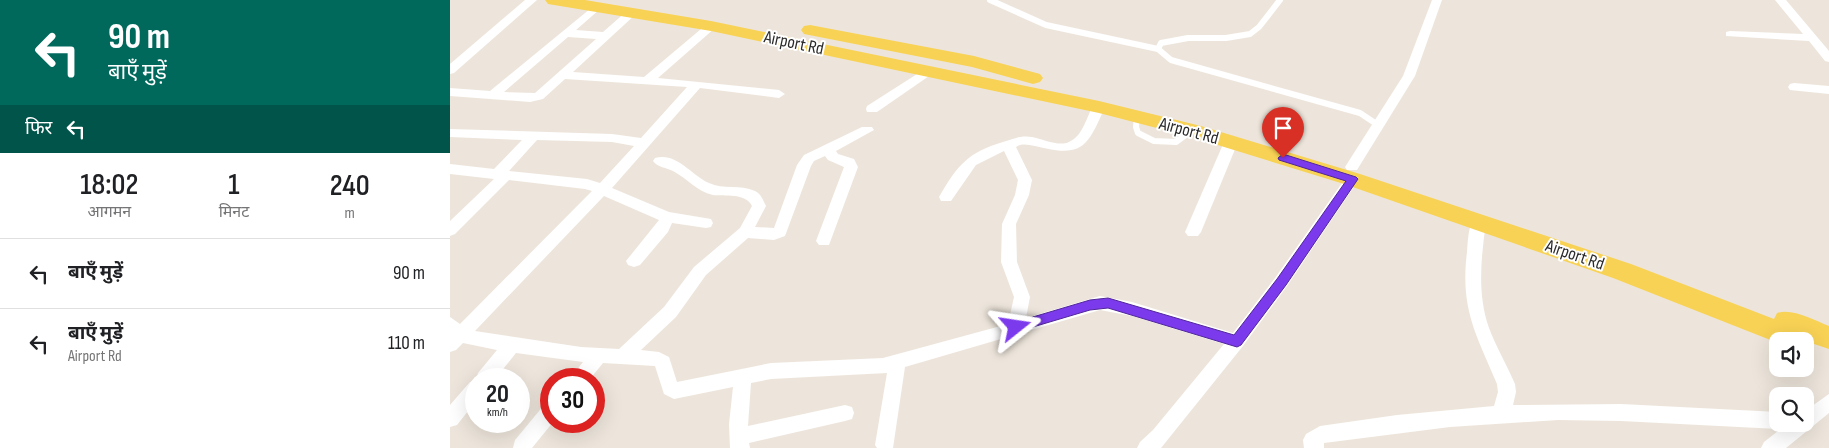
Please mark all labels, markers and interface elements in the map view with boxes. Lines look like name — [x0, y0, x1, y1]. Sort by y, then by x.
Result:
text: 90 m — [108, 16, 170, 59]
icon: left — [25, 20, 90, 85]
street label: Airport Rd — [761, 26, 826, 60]
text: बाएँ मुड़ें — [108, 59, 167, 86]
pin — [1262, 107, 1304, 158]
street label: Airport Rd — [1156, 113, 1221, 149]
icon: arrive — [1269, 114, 1297, 142]
icon: left — [62, 115, 90, 143]
text: फिर — [25, 117, 52, 140]
text: 18:02 — [80, 167, 138, 203]
text: 1 — [228, 167, 240, 203]
text: 240 — [330, 168, 370, 204]
text: आगमन — [87, 203, 131, 222]
text: मिनट — [219, 203, 249, 222]
text: m — [345, 204, 355, 223]
street label: Airport Rd — [1542, 235, 1607, 275]
icon: left — [25, 260, 53, 288]
text: बाएँ मुड़ें — [68, 261, 123, 284]
text: 90 m — [393, 262, 425, 285]
position arrow — [989, 300, 1041, 352]
text: बाएँ मुड़ें — [68, 322, 123, 345]
icon: left — [25, 330, 53, 358]
text: 110 m — [388, 332, 425, 355]
map controls — [1769, 332, 1814, 432]
button: sound — [1769, 332, 1814, 377]
text: Airport Rd — [68, 347, 122, 366]
speed limit sign: 30 — [540, 368, 605, 433]
text: 20 — [486, 379, 509, 410]
button: search — [1769, 387, 1814, 432]
text: km/h — [487, 405, 508, 420]

